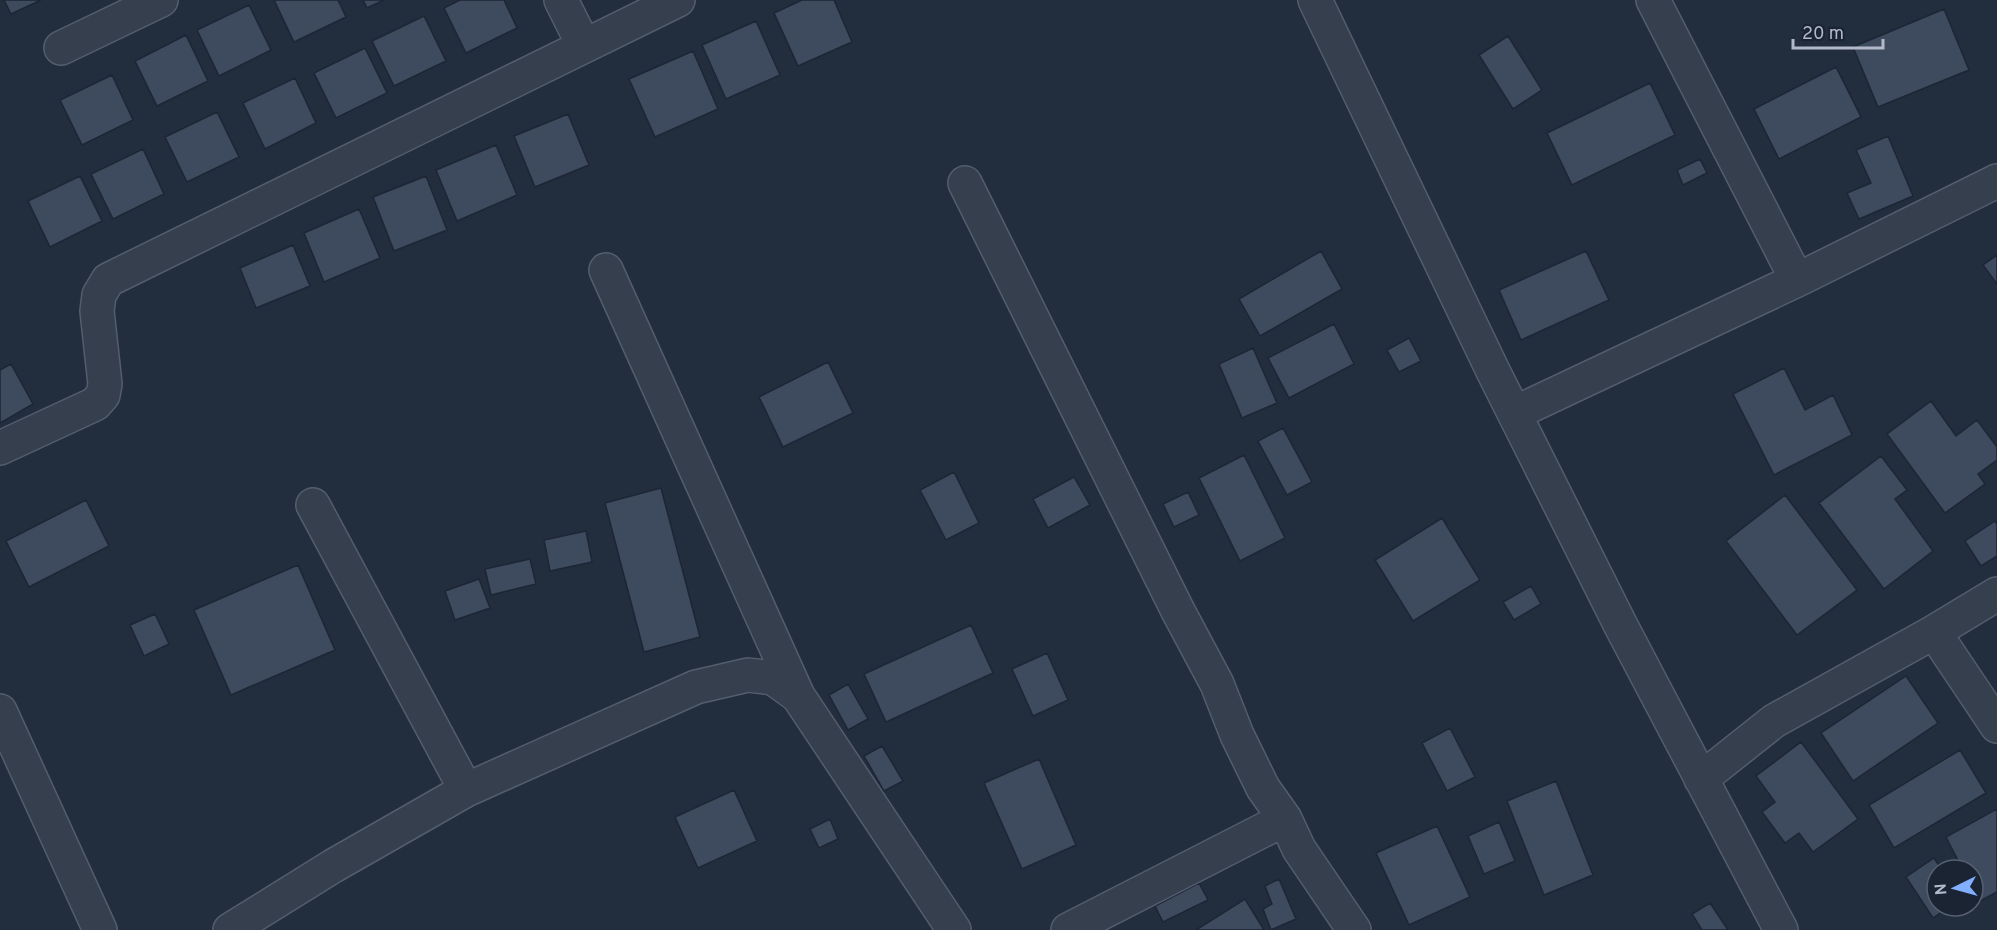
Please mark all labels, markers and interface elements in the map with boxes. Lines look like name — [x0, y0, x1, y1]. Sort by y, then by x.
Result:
scale bar — [1793, 12, 1883, 50]
text: 20 m — [1802, 23, 1844, 46]
north arrow — [1925, 858, 1985, 918]
text: N — [1932, 883, 1953, 896]

